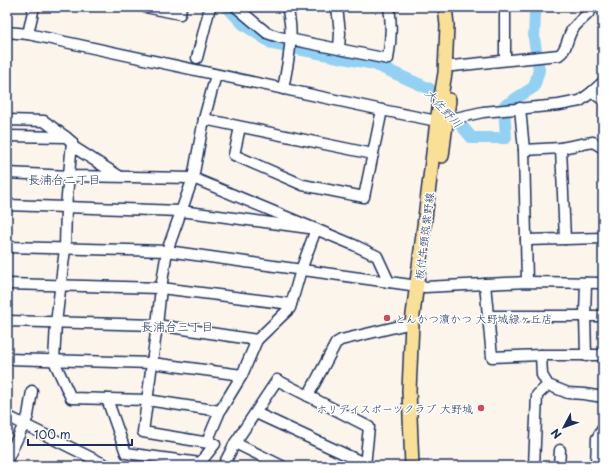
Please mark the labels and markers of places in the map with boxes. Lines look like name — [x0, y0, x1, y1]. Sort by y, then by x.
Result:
place label: とんかつ濵かつ 大野城緑ヶ丘店 — [395, 310, 553, 327]
marker: とんかつ濵かつ 大野城緑ヶ丘店 — [382, 313, 392, 323]
place label: ホリデイスポーツクラブ 大野城 — [317, 400, 473, 417]
marker: ホリデイスポーツクラブ 大野城 — [476, 403, 486, 413]

